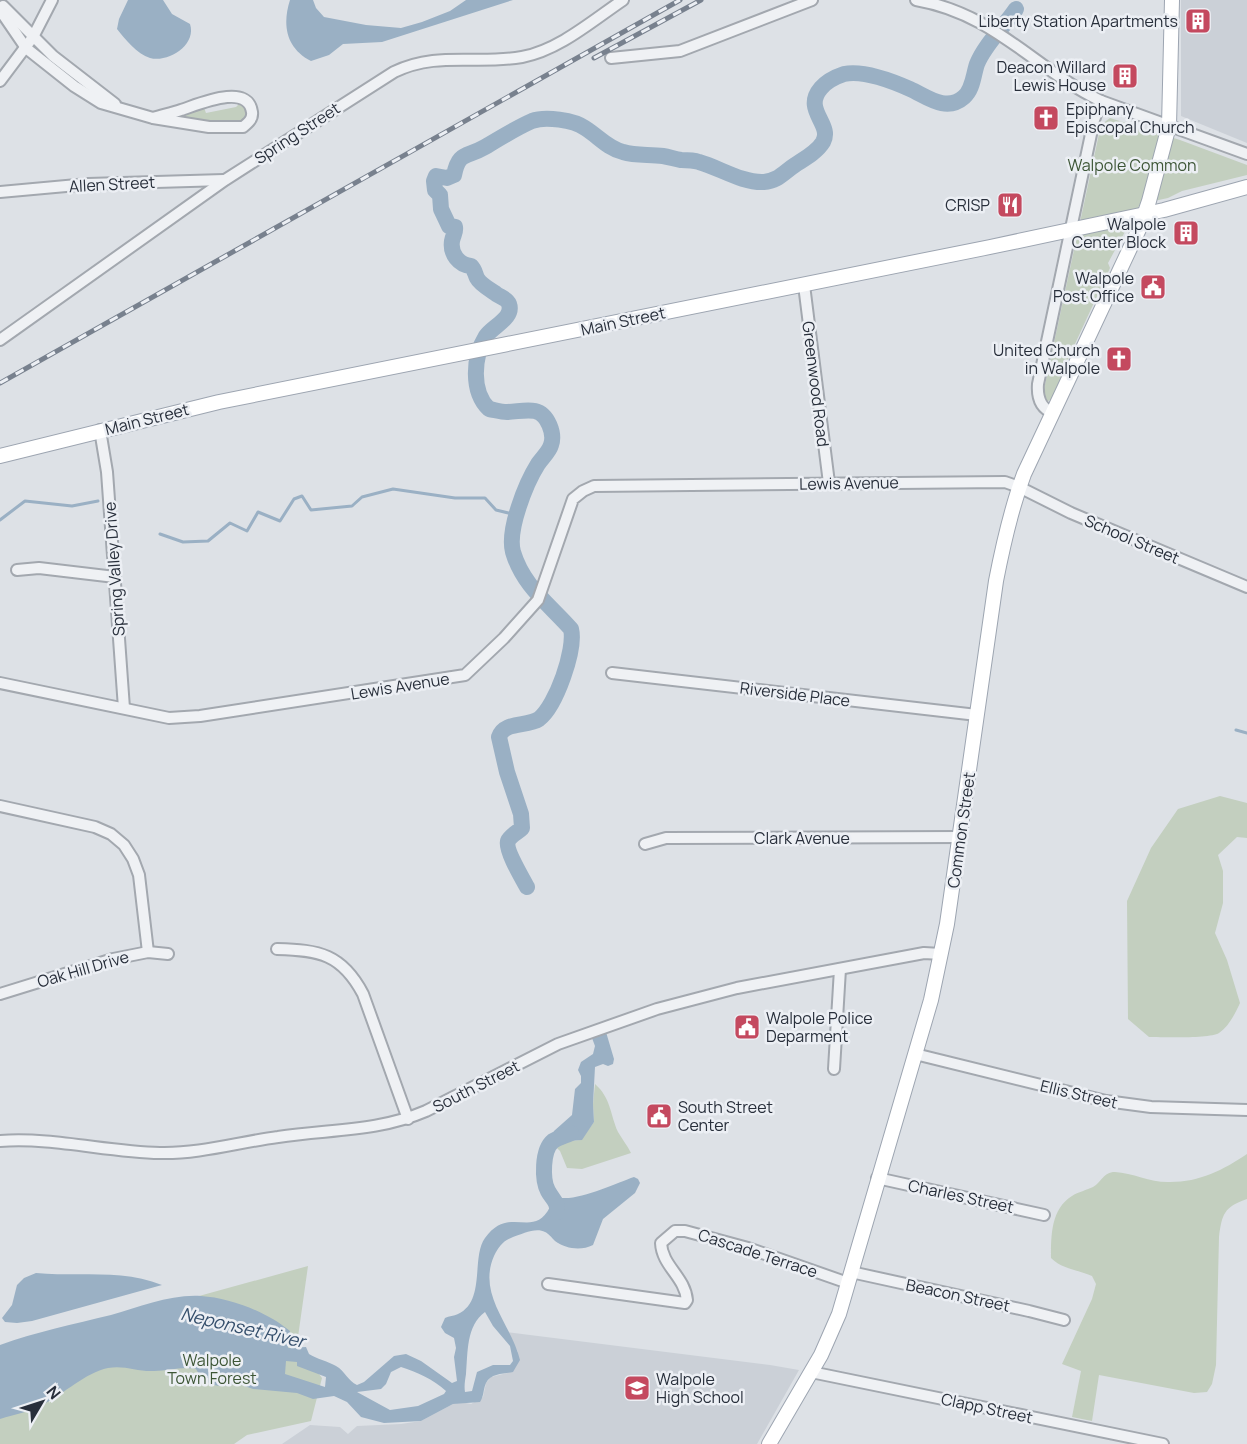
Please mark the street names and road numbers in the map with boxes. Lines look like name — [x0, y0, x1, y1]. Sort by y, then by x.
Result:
street label: Spring Street — [250, 97, 344, 169]
street label: Allen Street — [68, 171, 156, 197]
street label: Main Street — [579, 301, 667, 341]
street label: Greenwood Road — [797, 320, 835, 448]
street label: Main Street — [103, 398, 191, 440]
street label: Lewis Avenue — [799, 471, 899, 495]
street label: Spring Valley Drive — [98, 501, 130, 637]
street label: School Street — [1081, 509, 1183, 569]
street label: Lewis Avenue — [349, 667, 451, 705]
street label: Riverside Place — [739, 676, 851, 712]
street label: Common Street — [942, 770, 980, 890]
street label: Clark Avenue — [754, 827, 850, 849]
street label: Oak Hill Drive — [35, 945, 131, 993]
street label: South Street — [429, 1055, 523, 1117]
street label: Ellis Street — [1038, 1074, 1120, 1114]
street label: Charles Street — [906, 1174, 1016, 1218]
street label: Cascade Terrace — [696, 1223, 820, 1283]
street label: Beacon Street — [904, 1273, 1012, 1317]
street label: Clapp Street — [939, 1388, 1035, 1428]

